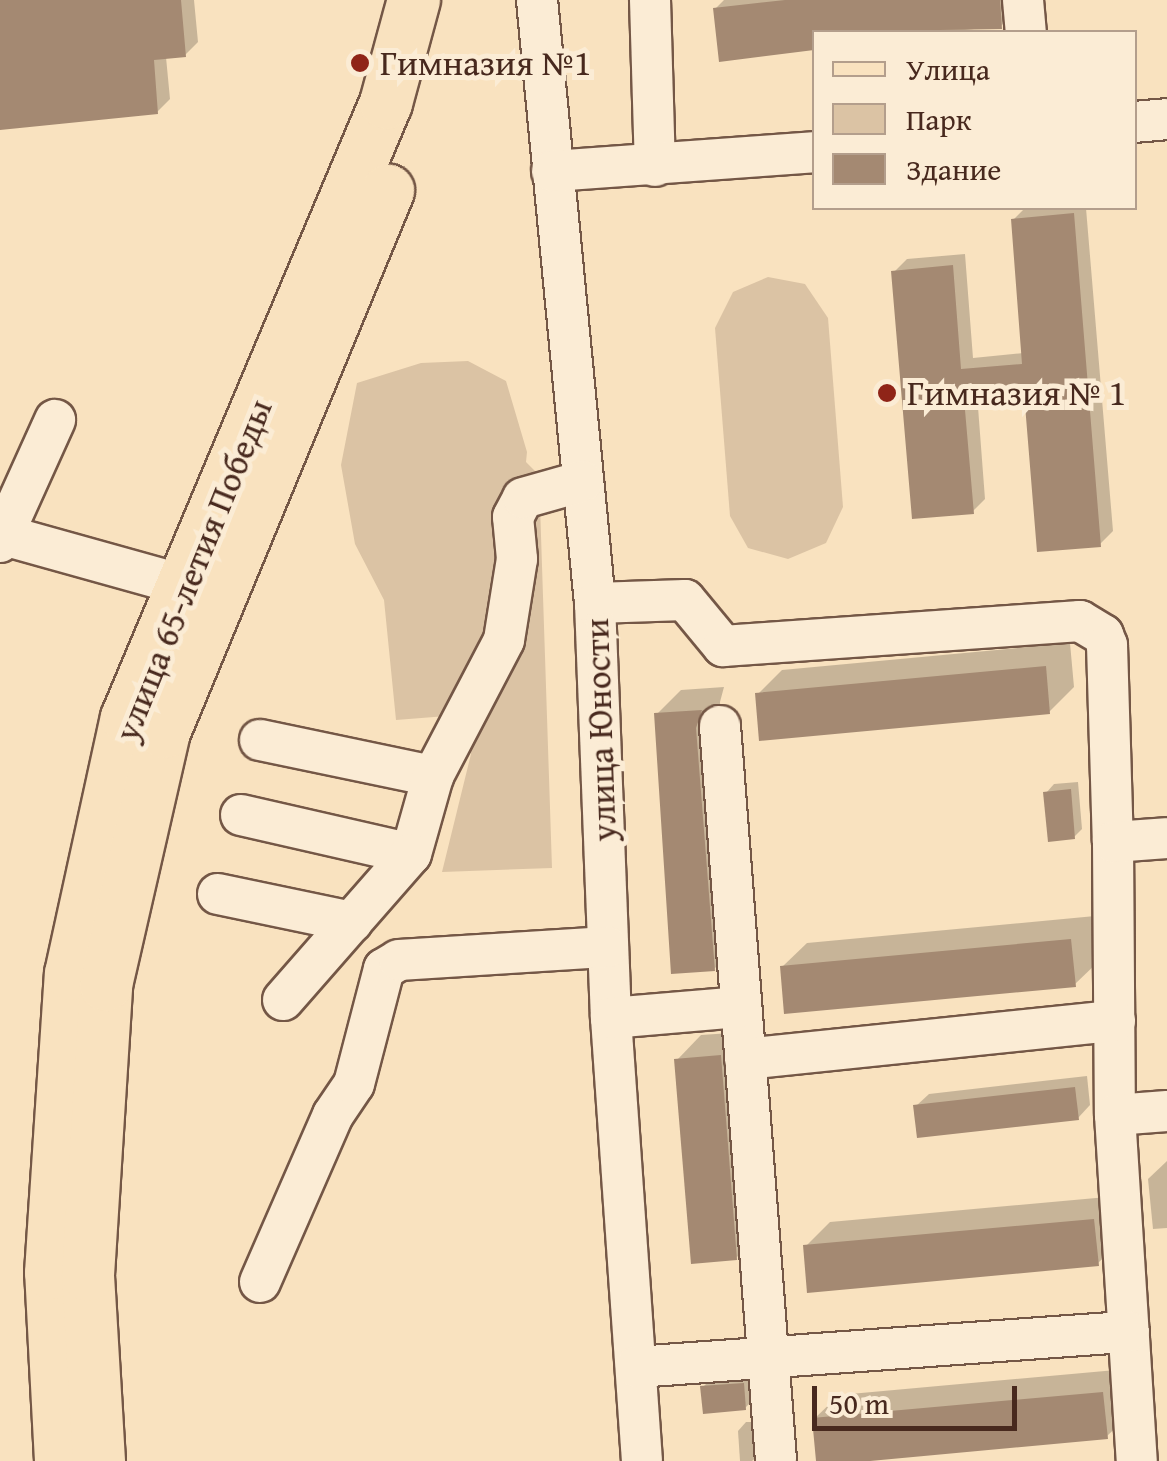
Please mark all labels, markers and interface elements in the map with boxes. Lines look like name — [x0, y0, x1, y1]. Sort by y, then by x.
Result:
legend — [812, 30, 1137, 210]
place label: Гимназия №1 — [380, 42, 591, 84]
text: Улица — [906, 47, 990, 91]
marker: Гимназия №1 — [349, 52, 371, 74]
text: Парк — [906, 97, 972, 141]
text: Здание — [906, 147, 1001, 191]
place label: Гимназия № 1 — [907, 372, 1126, 414]
marker: Гимназия № 1 — [876, 382, 898, 404]
street label: улица 65-летия Победы — [105, 393, 281, 747]
street label: улица Юности — [575, 618, 625, 842]
scale bar — [817, 1366, 1022, 1428]
text: 50 m — [829, 1381, 889, 1425]

